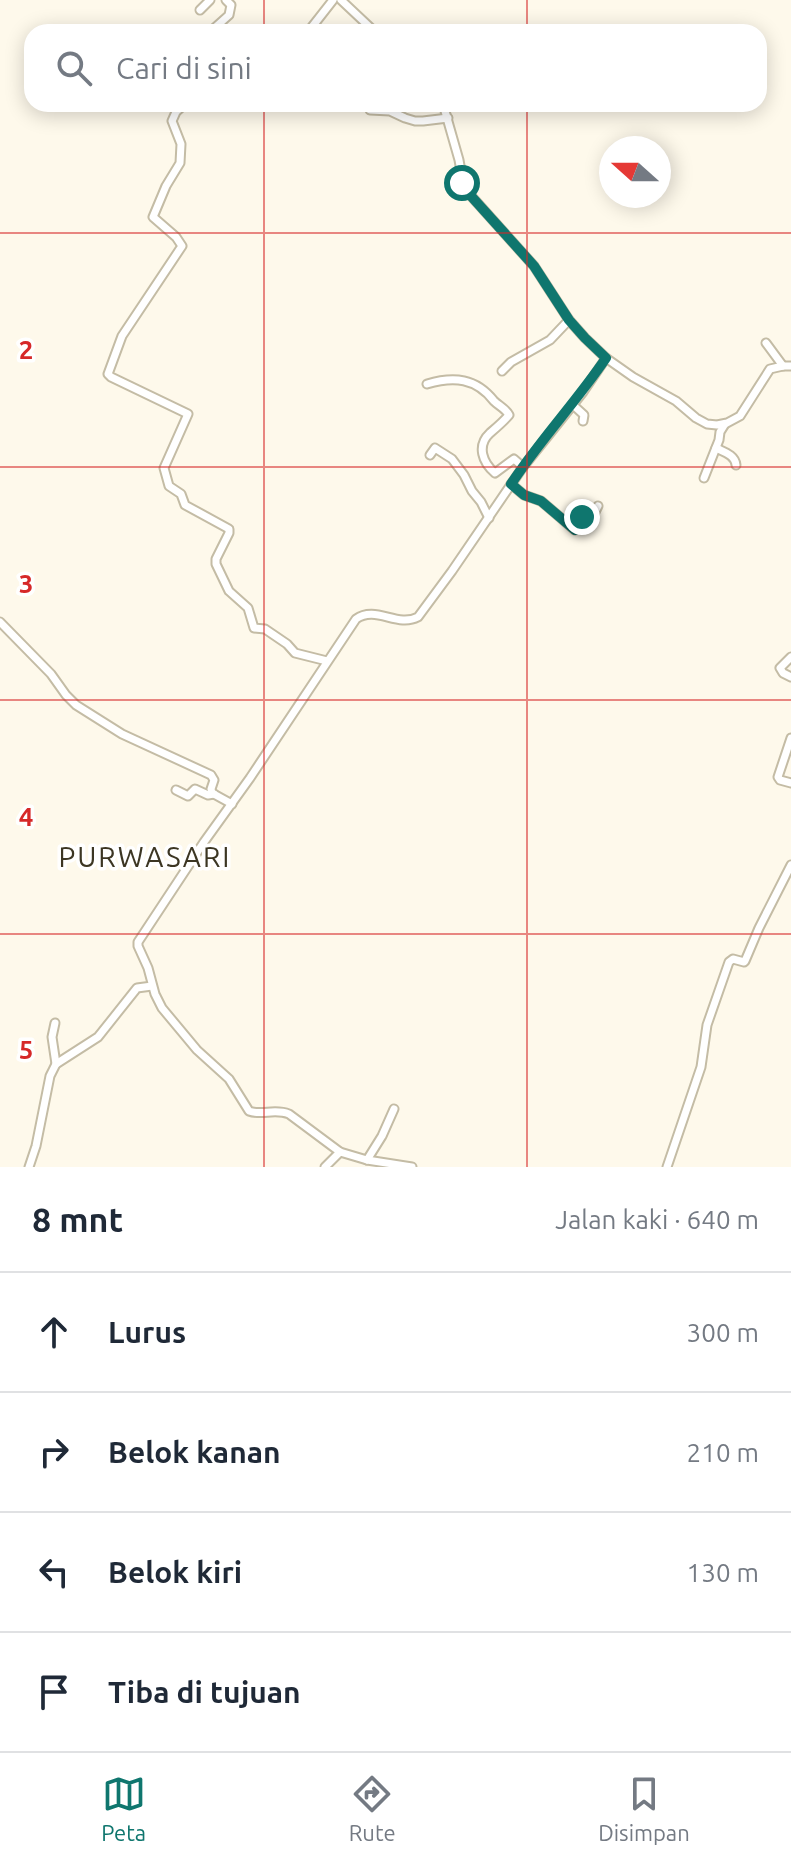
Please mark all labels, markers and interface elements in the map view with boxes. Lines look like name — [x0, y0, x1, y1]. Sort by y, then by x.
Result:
search box — [24, 24, 767, 112]
icon: search — [52, 46, 96, 90]
text: Cari di sini — [116, 51, 252, 85]
north arrow — [599, 136, 671, 208]
route start — [444, 165, 480, 201]
text: 2 — [19, 335, 33, 364]
route end — [564, 499, 600, 535]
text: 3 — [19, 569, 33, 598]
text: 4 — [19, 802, 33, 831]
district label: PURWASARI — [58, 841, 232, 872]
text: 5 — [19, 1035, 33, 1064]
text: 8 mnt — [32, 1200, 123, 1238]
text: Jalan kaki · 640 m — [555, 1205, 759, 1234]
icon: ahead — [32, 1310, 76, 1354]
text: Lurus — [108, 1315, 186, 1349]
text: 300 m — [687, 1318, 759, 1347]
icon: right — [32, 1430, 76, 1474]
text: Belok kanan — [108, 1435, 281, 1469]
text: 210 m — [687, 1438, 759, 1467]
icon: left — [32, 1550, 76, 1594]
text: Belok kiri — [108, 1555, 242, 1589]
text: 130 m — [687, 1558, 759, 1587]
icon: arrive — [32, 1670, 76, 1714]
text: Tiba di tujuan — [108, 1675, 301, 1709]
tab: Peta — [101, 1772, 146, 1845]
tab: Rute — [349, 1772, 396, 1845]
tab: Disimpan — [598, 1772, 690, 1845]

